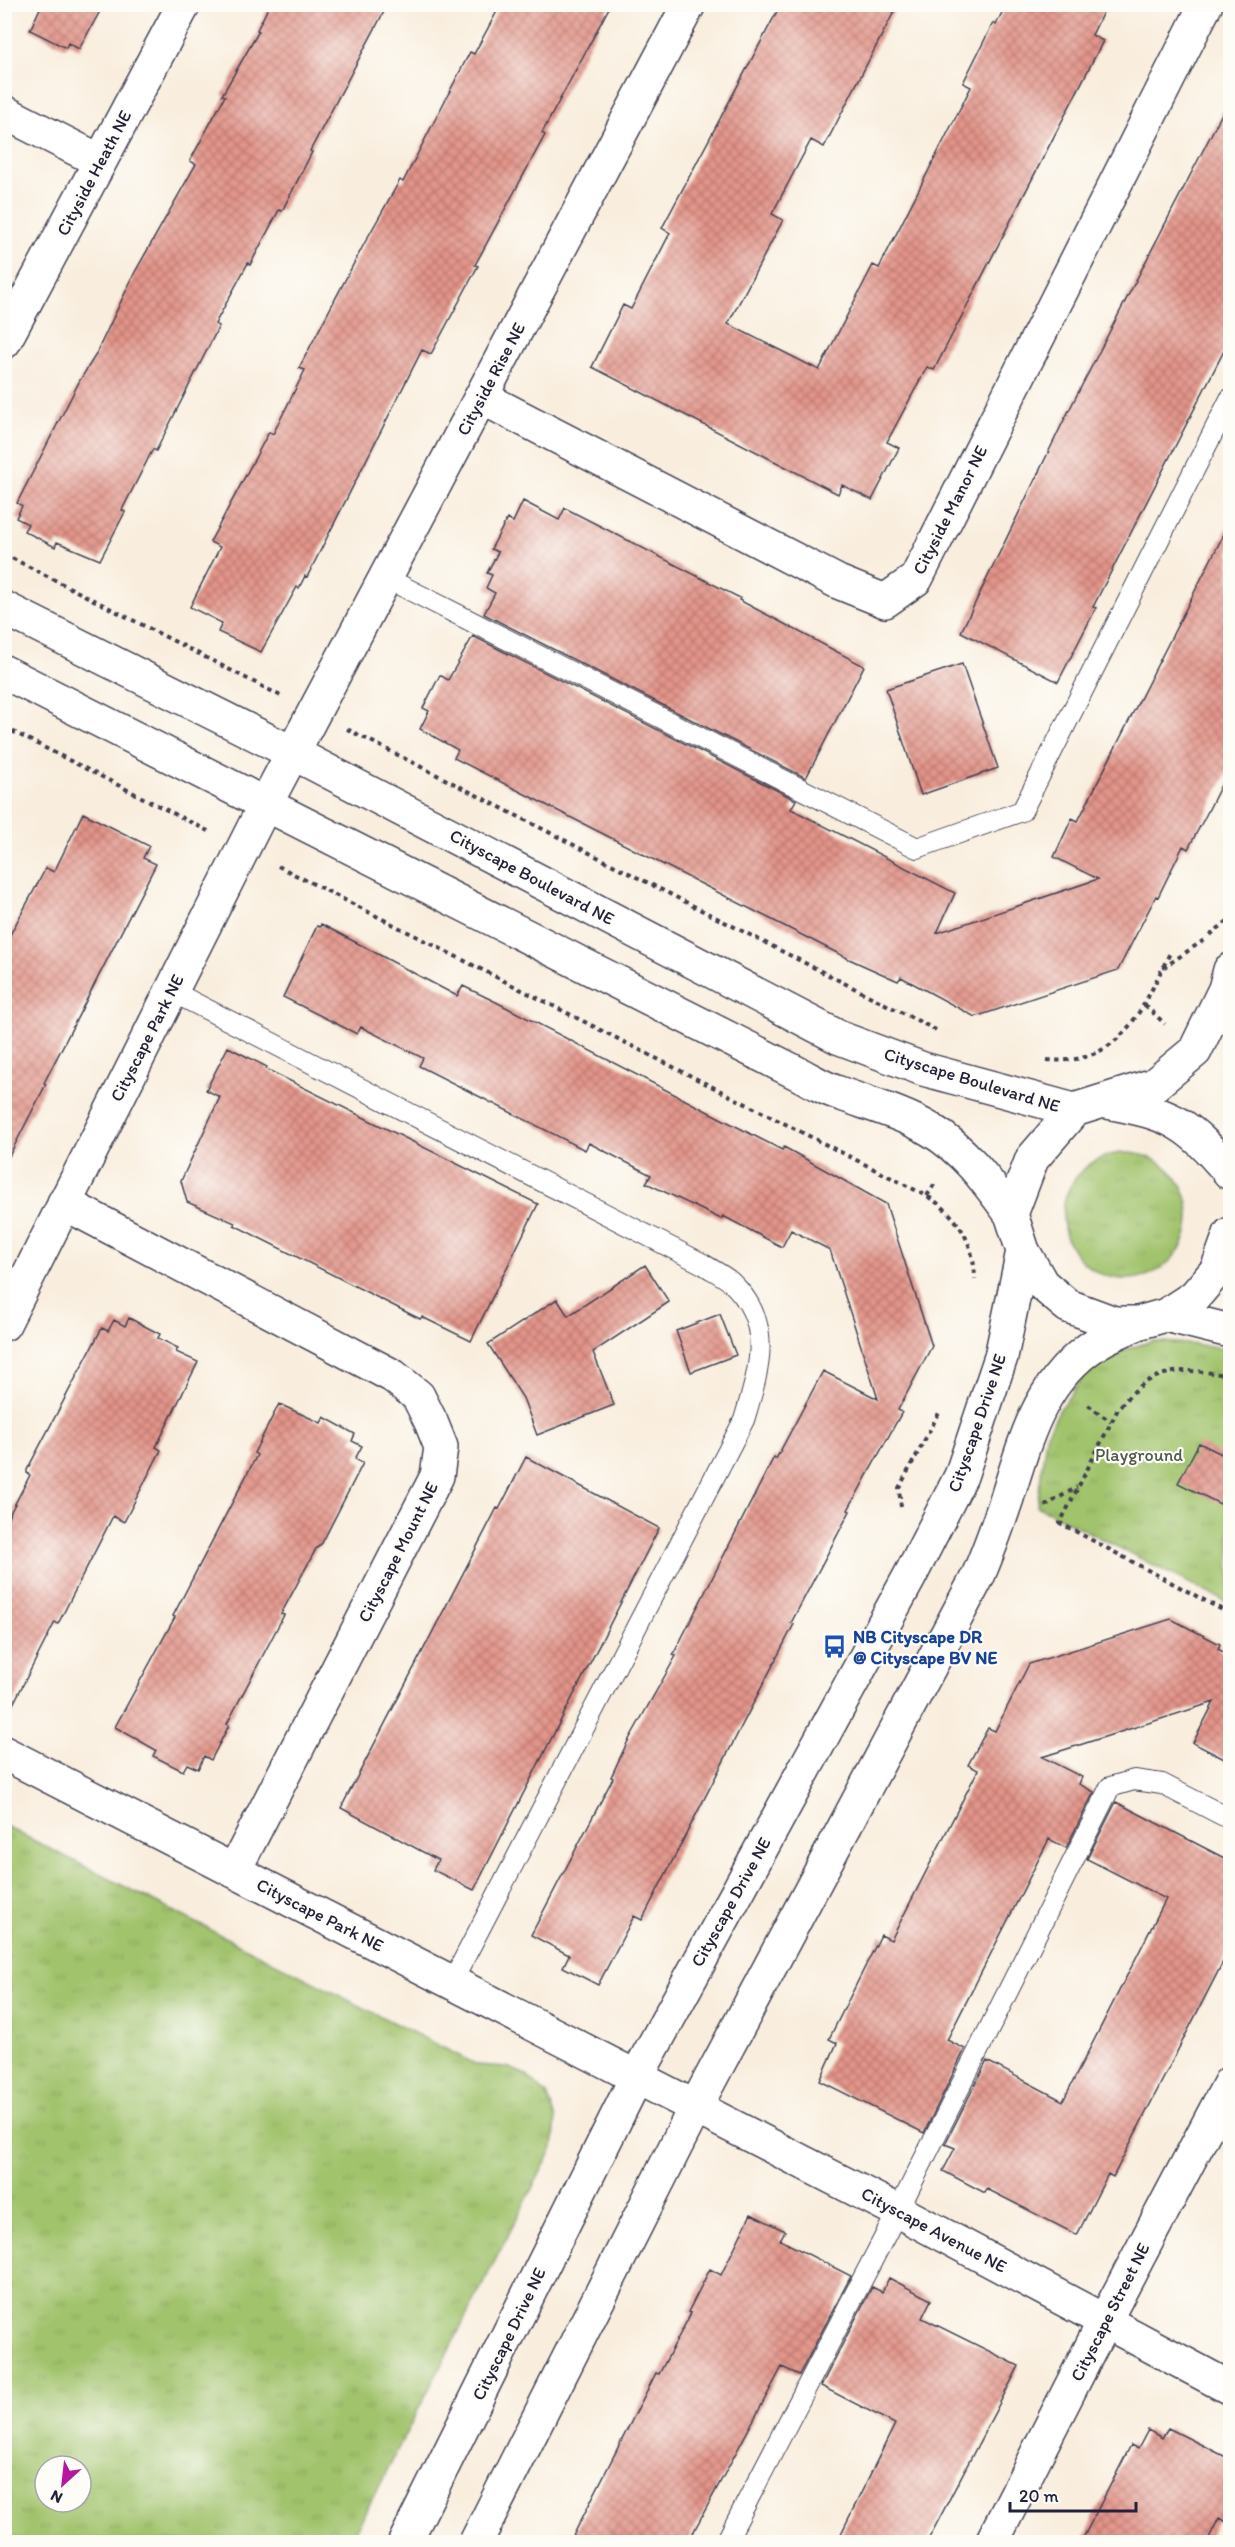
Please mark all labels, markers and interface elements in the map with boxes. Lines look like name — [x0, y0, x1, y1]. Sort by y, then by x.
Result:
street label: Cityside Heath NE — [52, 106, 136, 240]
street label: Cityside Rise NE — [452, 319, 530, 439]
street label: Cityside Manor NE — [908, 442, 992, 578]
street label: Cityscape Boulevard NE — [446, 824, 618, 930]
street label: Cityscape Park NE — [105, 971, 189, 1105]
street label: Cityscape Boulevard NE — [881, 1043, 1063, 1117]
street label: Cityscape Drive NE — [943, 1351, 1011, 1495]
park label: Playground — [1095, 1444, 1183, 1466]
street label: Cityscape Mount NE — [353, 1478, 443, 1626]
place label: NB Cityscape DR @ Cityscape BV NE — [853, 1626, 997, 1669]
bus stop icon: NB Cityscape DR @ Cityscape BV NE — [822, 1634, 848, 1660]
street label: Cityscape Drive NE — [686, 1833, 776, 1971]
street label: Cityscape Park NE — [253, 1873, 387, 1957]
street label: Cityscape Avenue NE — [857, 2182, 1011, 2278]
street label: Cityscape Street NE — [1066, 2239, 1154, 2385]
street label: Cityscape Drive NE — [467, 2264, 551, 2404]
north arrow — [33, 2454, 93, 2514]
scale bar — [1010, 2475, 1136, 2513]
text: 20 m — [1019, 2485, 1059, 2507]
text: N — [47, 2486, 66, 2508]

